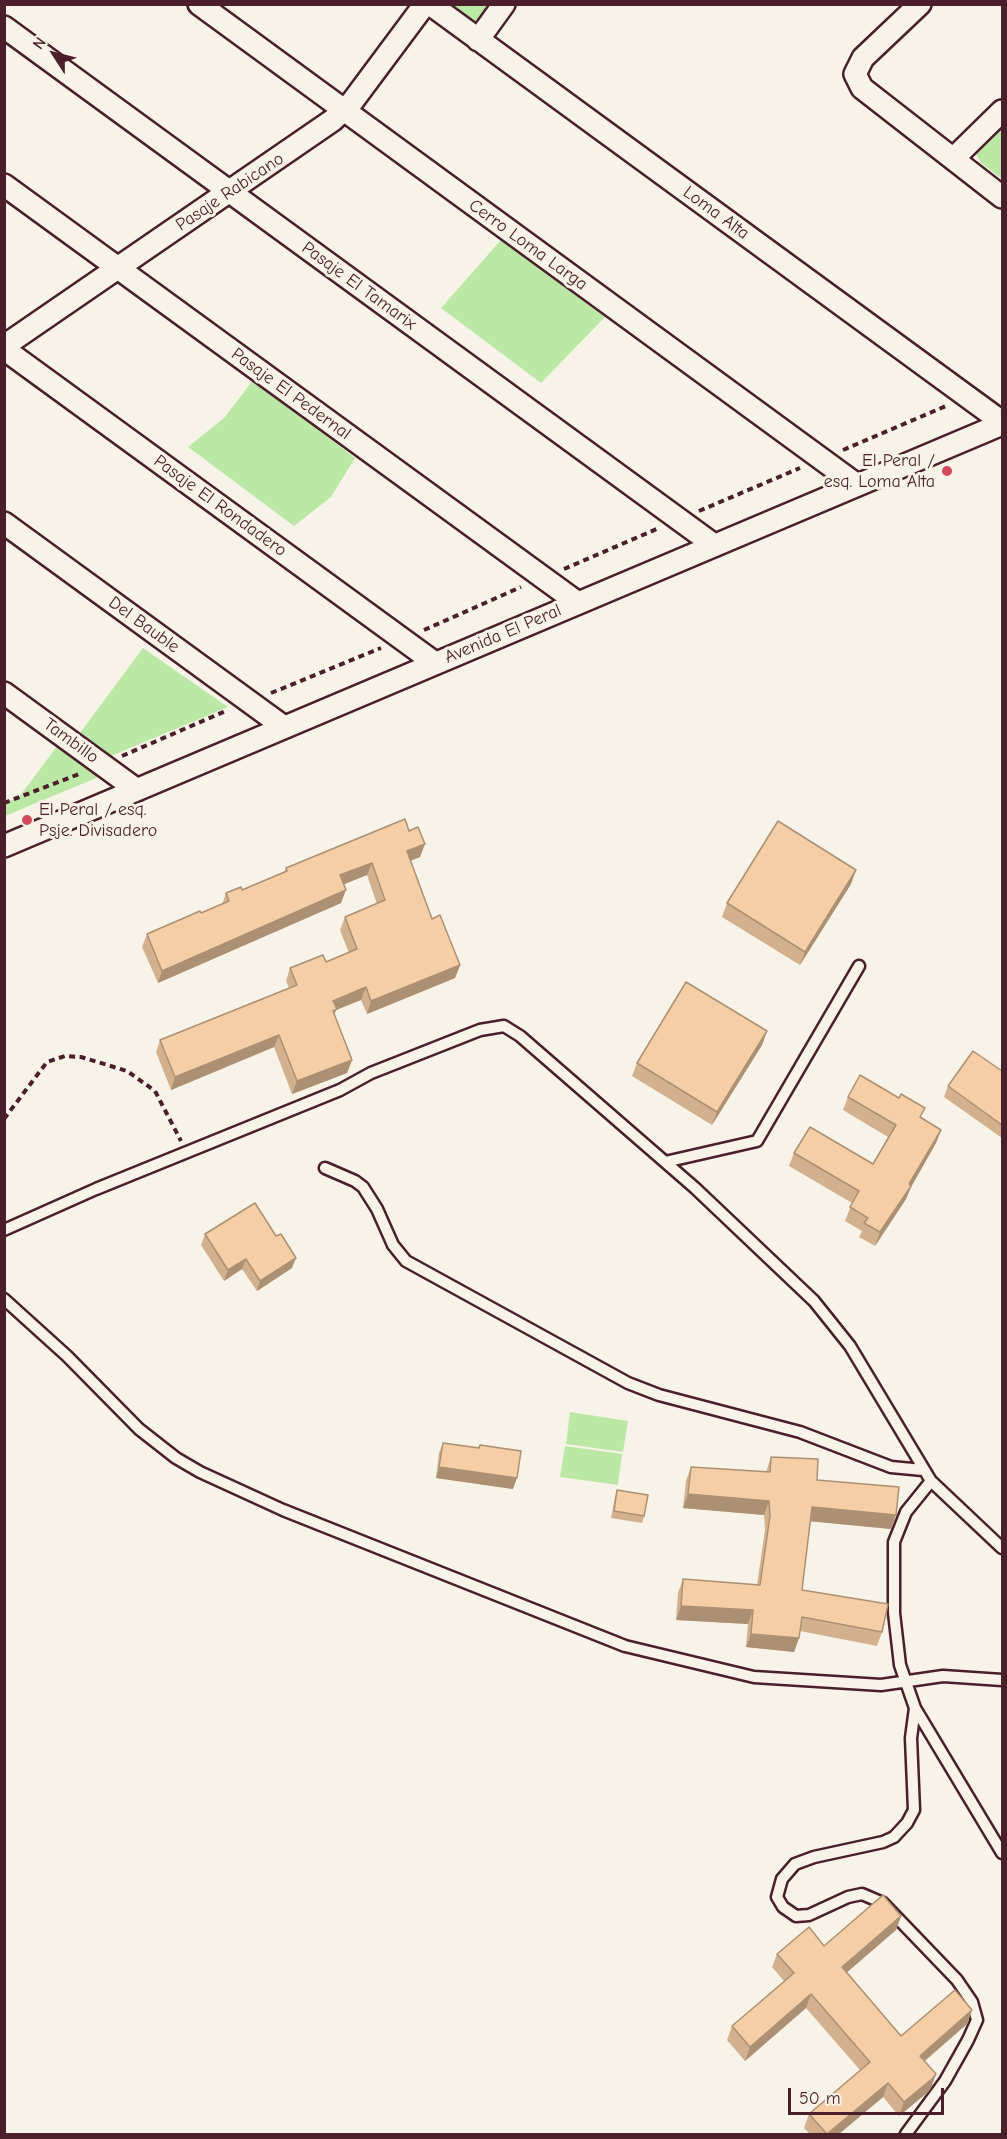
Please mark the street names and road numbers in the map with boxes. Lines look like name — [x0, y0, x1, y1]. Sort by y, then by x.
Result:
street label: Pasaje Rabicano — [172, 148, 288, 236]
street label: Loma Alta — [679, 182, 753, 244]
street label: Cerro Loma Larga — [464, 195, 592, 295]
street label: Pasaje El Tamarix — [297, 237, 421, 335]
street label: Pasaje El Pedernal — [227, 343, 355, 445]
street label: Pasaje El Rondadero — [149, 450, 291, 562]
street label: Del Bauble — [104, 592, 184, 658]
street label: Avenida El Peral — [441, 600, 565, 668]
street label: Tambillo — [39, 714, 103, 768]

